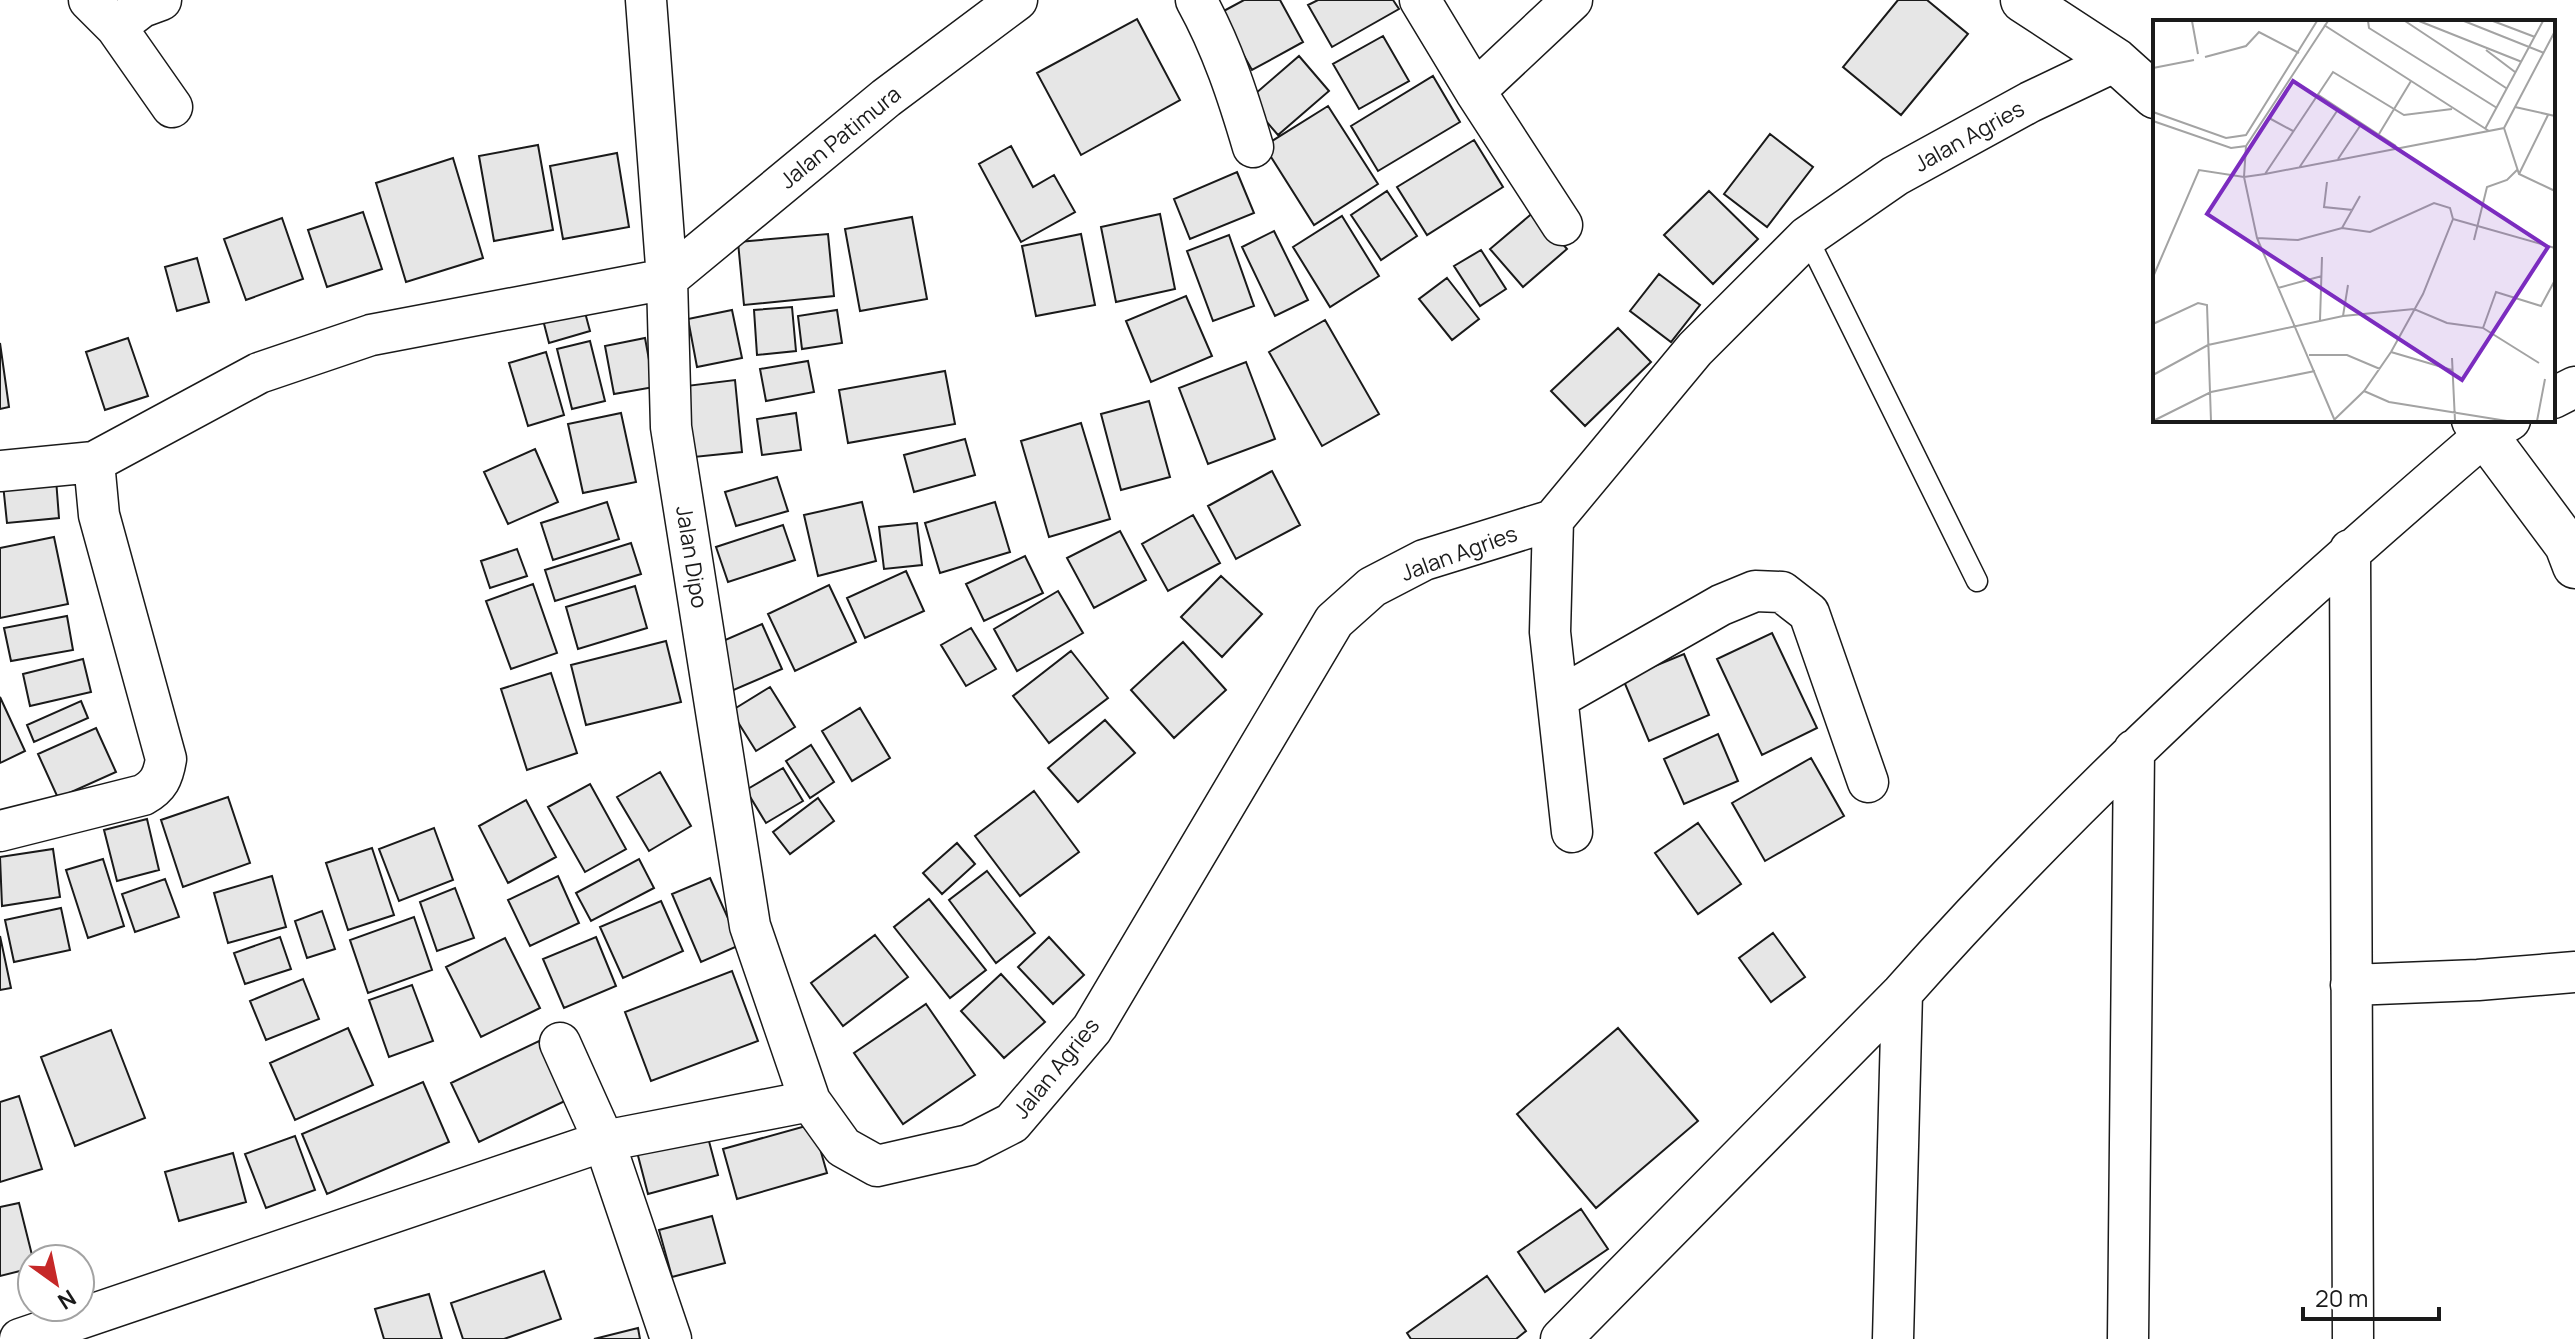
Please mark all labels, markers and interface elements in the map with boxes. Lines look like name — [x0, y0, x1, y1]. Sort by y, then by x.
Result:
inset map — [2153, 20, 2555, 422]
street label: Jalan Patimura — [773, 79, 907, 195]
street label: Jalan Agries — [1909, 93, 2029, 179]
street label: Jalan Dipo — [669, 504, 715, 610]
street label: Jalan Agries — [1397, 518, 1521, 588]
street label: Jalan Agries — [1006, 1011, 1106, 1125]
north arrow — [16, 1243, 96, 1323]
scale bar — [2303, 1271, 2439, 1321]
text: 20 m — [2315, 1281, 2368, 1314]
text: N — [52, 1283, 82, 1317]

